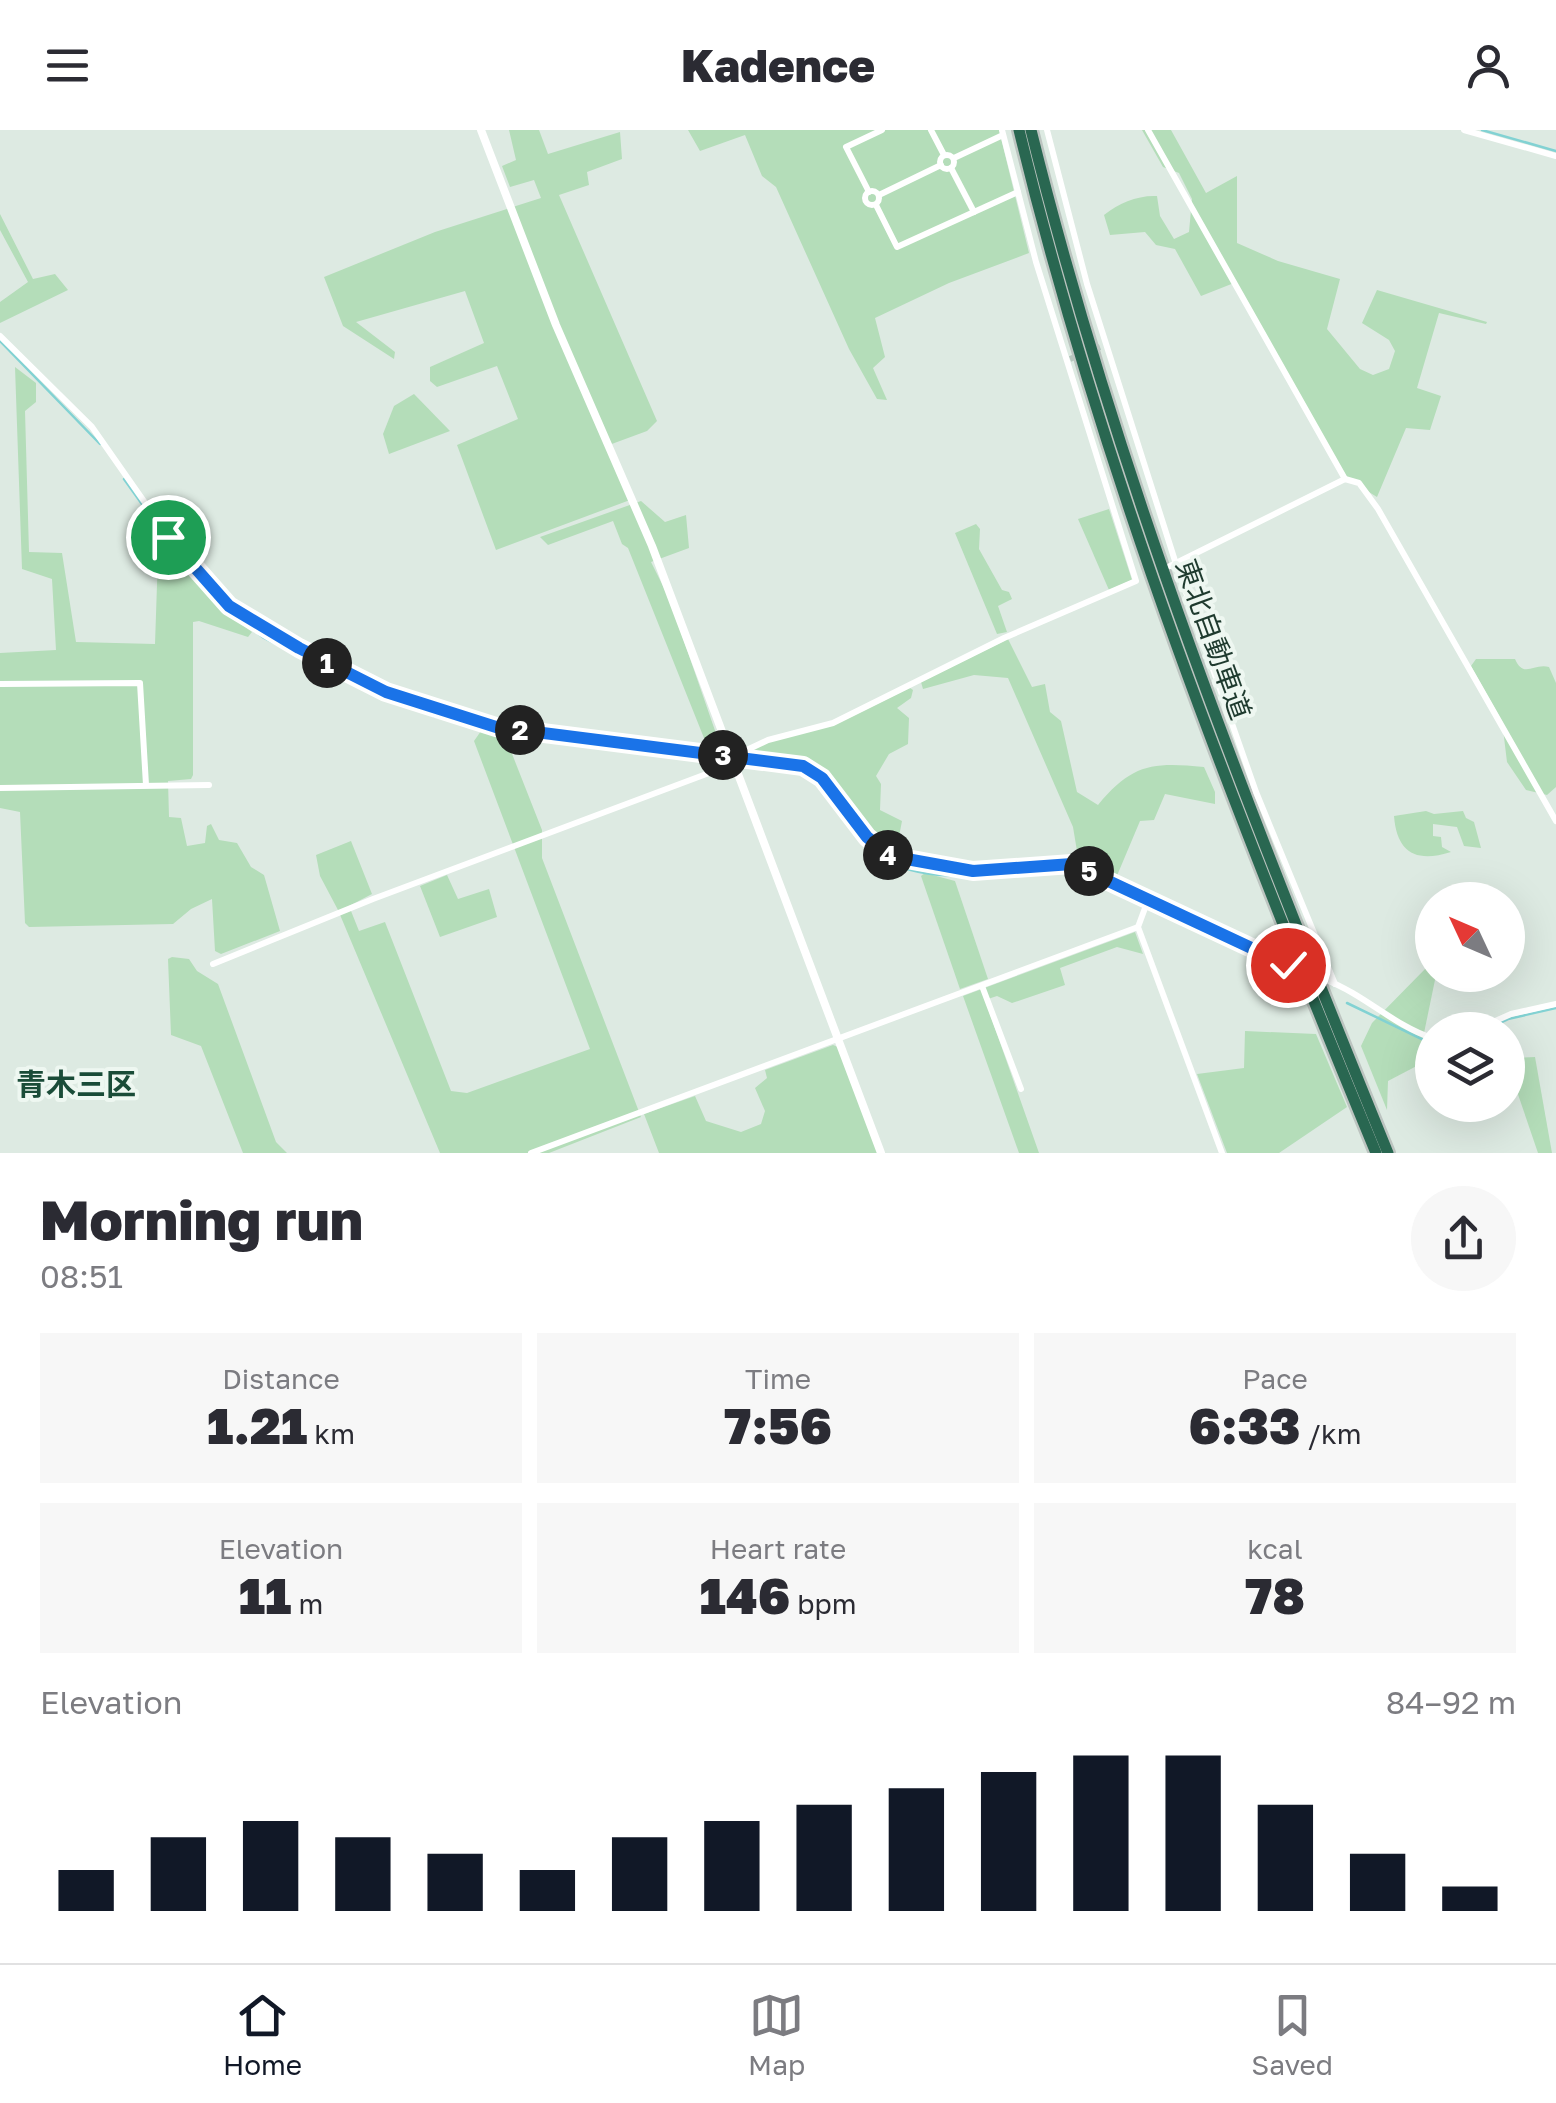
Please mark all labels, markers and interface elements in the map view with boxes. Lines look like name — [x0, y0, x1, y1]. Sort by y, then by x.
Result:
icon: menu — [40, 38, 95, 93]
text: Kadence — [681, 38, 875, 92]
icon: person — [1461, 38, 1516, 93]
pin — [126, 495, 211, 580]
icon: arrive — [141, 510, 196, 565]
street label: 東北自動車道 — [1170, 554, 1258, 724]
pin: 1 — [302, 638, 352, 688]
text: 1 — [320, 646, 334, 679]
pin: 2 — [495, 705, 545, 755]
text: 2 — [511, 713, 529, 746]
pin: 3 — [698, 730, 748, 780]
text: 3 — [714, 738, 732, 771]
pin: 4 — [863, 830, 913, 880]
text: 4 — [879, 838, 897, 871]
pin: 5 — [1064, 846, 1114, 896]
text: 5 — [1080, 854, 1098, 887]
north arrow — [1415, 882, 1525, 992]
map controls — [1415, 882, 1525, 1122]
pin — [1246, 923, 1331, 1008]
icon: check — [1261, 938, 1316, 993]
button: layers — [1415, 1012, 1525, 1122]
district label: 青木三区 — [16, 1066, 136, 1102]
text: Morning run — [40, 1186, 363, 1252]
button: share — [1411, 1186, 1516, 1291]
text: 08:51 — [40, 1257, 123, 1295]
text: Distance — [222, 1362, 340, 1395]
text: Time — [745, 1362, 811, 1395]
text: Pace — [1242, 1362, 1308, 1395]
text: 1.21 — [207, 1395, 307, 1455]
text: 7:56 — [724, 1395, 832, 1455]
text: 6:33 — [1188, 1395, 1300, 1455]
text: km — [307, 1417, 355, 1450]
text: /km — [1300, 1417, 1362, 1450]
text: Elevation — [219, 1532, 343, 1565]
text: Heart rate — [710, 1532, 846, 1565]
text: kcal — [1247, 1532, 1303, 1565]
text: 11 — [239, 1565, 292, 1625]
text: 146 — [700, 1565, 790, 1625]
text: 78 — [1245, 1565, 1305, 1625]
text: m — [292, 1587, 323, 1620]
text: bpm — [790, 1587, 856, 1620]
text: Elevation — [40, 1683, 182, 1721]
text: 84–92 m — [1386, 1683, 1516, 1721]
tab: Home — [223, 1988, 302, 2081]
tab: Map — [748, 1988, 805, 2081]
tab: Saved — [1251, 1988, 1333, 2081]

